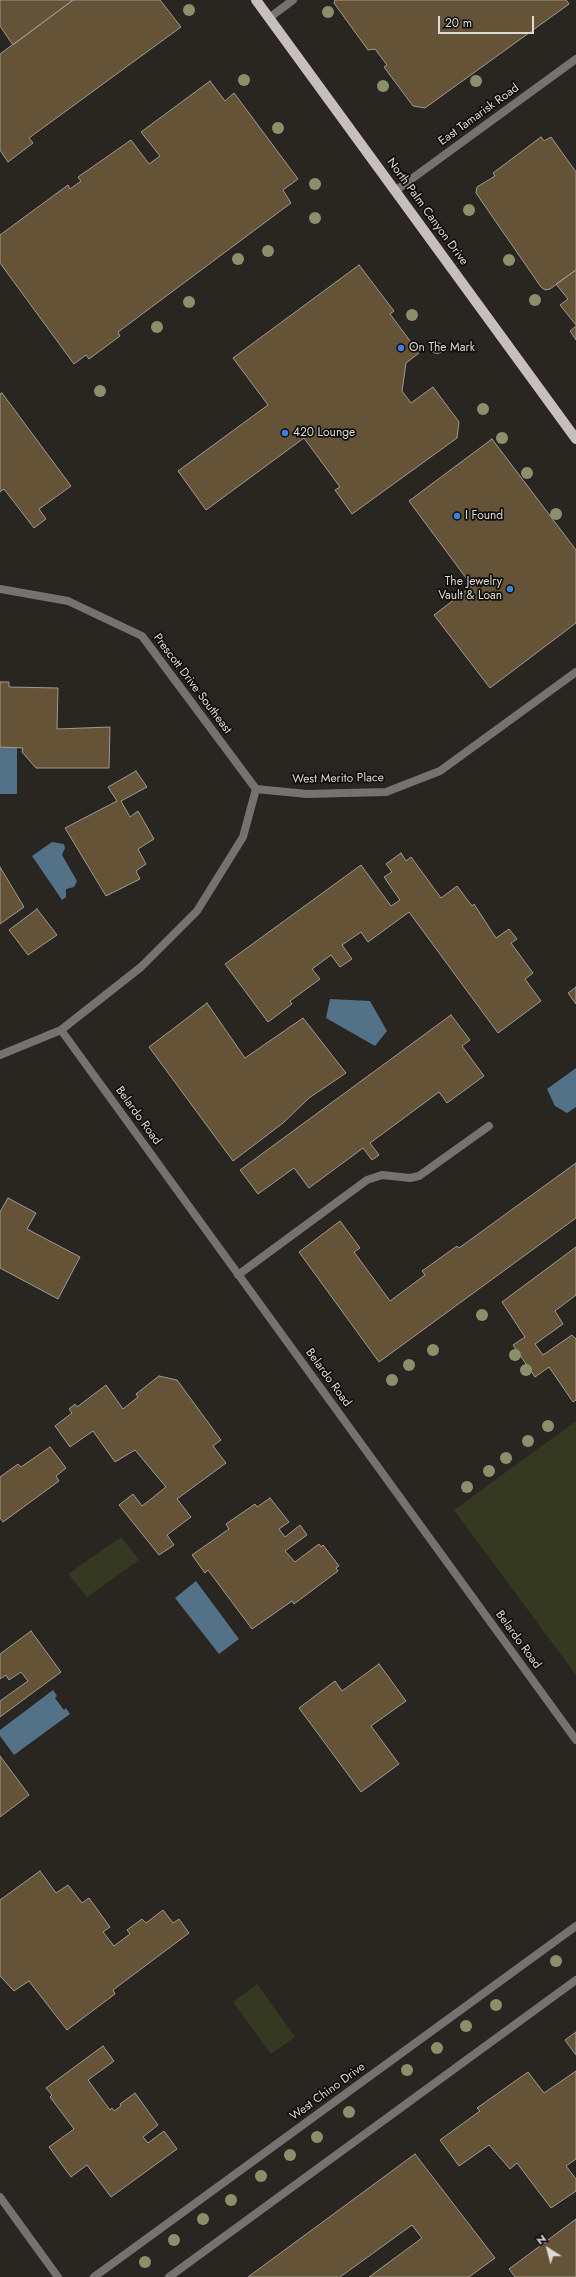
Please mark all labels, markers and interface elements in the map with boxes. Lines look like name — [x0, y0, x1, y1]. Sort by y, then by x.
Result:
scale bar — [440, 8, 536, 34]
text: 20 m — [445, 14, 472, 32]
street label: East Tamarisk Road — [436, 81, 522, 149]
street label: North Palm Canyon Drive — [383, 156, 471, 268]
place label: On The Mark — [409, 341, 475, 355]
marker: On The Mark — [396, 343, 406, 353]
place label: 420 Lounge — [293, 426, 355, 440]
marker: 420 Lounge — [280, 428, 290, 438]
place label: I Found — [465, 509, 503, 523]
marker: I Found — [452, 511, 462, 521]
place label: The Jewelry Vault & Loan — [438, 575, 502, 603]
marker: The Jewelry Vault & Loan — [505, 584, 515, 594]
street label: Prescott Drive Southeast — [150, 631, 234, 737]
street label: West Merito Place — [292, 771, 384, 787]
street label: Belardo Road — [112, 1084, 164, 1148]
street label: Belardo Road — [302, 1346, 354, 1410]
street label: Belardo Road — [492, 1608, 544, 1672]
street label: West Chino Drive — [288, 2060, 368, 2124]
north arrow — [528, 2229, 568, 2269]
text: N — [533, 2230, 549, 2248]

